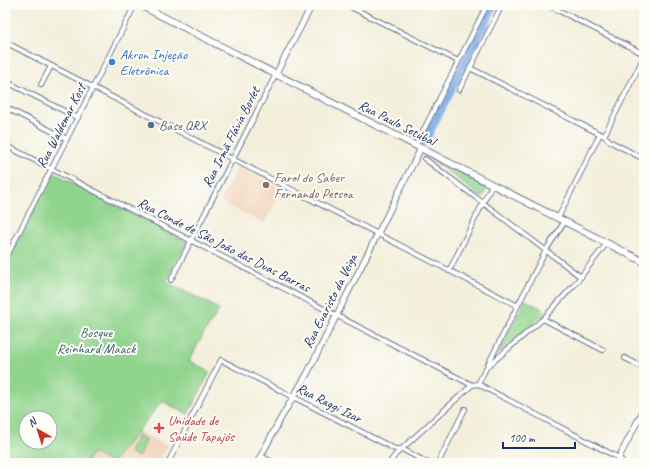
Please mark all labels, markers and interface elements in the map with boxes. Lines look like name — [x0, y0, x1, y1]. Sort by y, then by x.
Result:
place label: Akron Injeção Eletrônica — [120, 46, 188, 79]
marker: Akron Injeção Eletrônica — [107, 57, 117, 67]
street label: Rua Waldemar Kost — [33, 79, 91, 171]
street label: Rua Irmã Flávia Borlet — [198, 83, 264, 190]
street label: Rua Paulo Setúbal — [356, 96, 441, 151]
place label: Base QRX — [159, 117, 209, 134]
marker: Base QRX — [146, 120, 156, 130]
place label: Farol do Saber Fernando Pessoa — [274, 169, 354, 202]
marker: Farol do Saber Fernando Pessoa — [261, 180, 271, 190]
street label: Rua Conde de São João das Duas Barras — [135, 194, 314, 297]
street label: Rua Evaristo da Veiga — [299, 250, 362, 351]
park label: Bosque Reinhard Maack — [57, 324, 136, 357]
street label: Rua Raggi Izar — [294, 379, 366, 427]
north arrow — [18, 410, 58, 450]
place label: Unidade de Saúde Tapajós — [168, 412, 235, 445]
text: N — [25, 413, 40, 430]
marker: Unidade de Saúde Tapajós — [153, 422, 165, 434]
scale bar — [503, 424, 575, 450]
text: 100 m — [509, 430, 536, 446]

